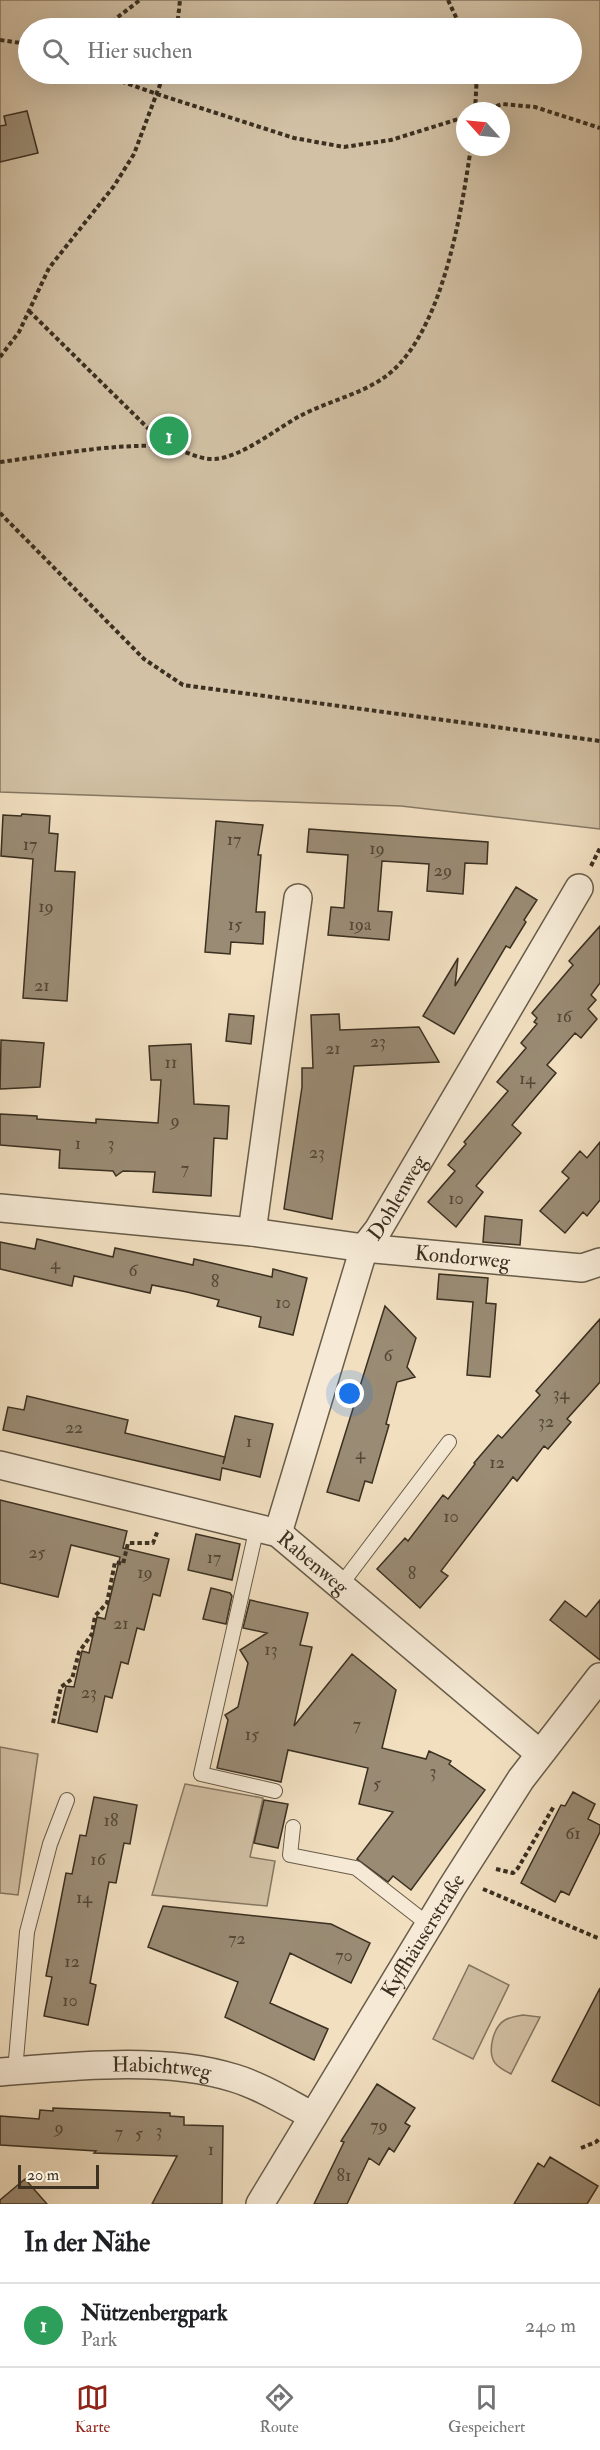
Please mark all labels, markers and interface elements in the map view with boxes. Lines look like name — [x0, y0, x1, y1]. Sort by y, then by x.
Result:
search box — [18, 18, 582, 84]
icon: search — [39, 35, 72, 68]
text: Hier suchen — [87, 37, 193, 65]
north arrow — [456, 102, 510, 156]
pin: 1 — [150, 414, 188, 458]
house number: 17 — [227, 828, 241, 851]
house number: 17 — [23, 833, 37, 856]
house number: 19 — [369, 837, 385, 860]
house number: 29 — [434, 859, 452, 882]
house number: 19 — [38, 895, 54, 918]
house number: 15 — [228, 913, 242, 936]
house number: 19a — [349, 913, 372, 936]
house number: 21 — [34, 974, 50, 997]
house number: 16 — [556, 1005, 573, 1028]
house number: 23 — [370, 1030, 386, 1053]
house number: 21 — [325, 1037, 341, 1060]
house number: 11 — [165, 1051, 177, 1074]
house number: 14 — [519, 1067, 536, 1090]
house number: 9 — [168, 1109, 180, 1132]
house number: 1 — [75, 1132, 81, 1155]
house number: 3 — [108, 1132, 114, 1155]
house number: 23 — [309, 1141, 325, 1164]
street label: Dohlenweg — [362, 1150, 433, 1246]
house number: 7 — [181, 1157, 189, 1180]
house number: 10 — [448, 1187, 464, 1210]
street label: Kondorweg — [414, 1240, 512, 1275]
house number: 4 — [50, 1252, 61, 1275]
house number: 6 — [128, 1259, 138, 1282]
house number: 8 — [211, 1270, 219, 1293]
house number: 10 — [275, 1291, 291, 1314]
house number: 6 — [383, 1344, 393, 1367]
your location — [335, 1379, 364, 1408]
house number: 34 — [553, 1382, 571, 1405]
house number: 32 — [538, 1410, 554, 1433]
house number: 22 — [65, 1416, 83, 1439]
house number: 1 — [246, 1430, 252, 1453]
house number: 4 — [355, 1442, 366, 1465]
house number: 12 — [489, 1451, 505, 1474]
house number: 10 — [443, 1505, 459, 1528]
street label: Rabenweg — [271, 1525, 355, 1601]
house number: 25 — [29, 1541, 46, 1564]
house number: 17 — [207, 1546, 221, 1569]
house number: 19 — [137, 1561, 153, 1584]
house number: 8 — [408, 1562, 416, 1585]
house number: 21 — [113, 1612, 129, 1635]
house number: 13 — [264, 1638, 278, 1661]
house number: 23 — [81, 1681, 97, 1704]
house number: 7 — [353, 1713, 361, 1736]
house number: 15 — [245, 1723, 259, 1746]
house number: 3 — [430, 1760, 436, 1783]
house number: 5 — [373, 1772, 381, 1795]
house number: 18 — [104, 1809, 118, 1832]
house number: 61 — [565, 1822, 581, 1845]
house number: 16 — [90, 1848, 107, 1871]
street label: Kyffhäuserstraße — [375, 1868, 471, 2003]
house number: 14 — [76, 1886, 93, 1909]
house number: 72 — [228, 1927, 246, 1950]
house number: 70 — [335, 1944, 353, 1967]
house number: 12 — [64, 1950, 80, 1973]
house number: 10 — [62, 1989, 78, 2012]
street label: Habichtweg — [112, 2051, 214, 2086]
house number: 79 — [370, 2114, 388, 2137]
house number: 9 — [52, 2116, 64, 2139]
house number: 3 — [156, 2119, 162, 2142]
house number: 7 — [115, 2121, 123, 2144]
house number: 5 — [135, 2122, 143, 2145]
house number: 1 — [208, 2138, 214, 2161]
scale bar — [18, 2162, 99, 2190]
house number: 81 — [337, 2164, 351, 2187]
text: 20 m — [27, 2165, 59, 2185]
text: In der Nähe — [24, 2227, 150, 2259]
text: Nützenbergpark — [81, 2299, 228, 2327]
text: 1 — [40, 2313, 47, 2338]
text: 240 m — [525, 2313, 576, 2338]
text: Park — [81, 2327, 117, 2352]
tab: Karte — [75, 2381, 110, 2437]
tab: Route — [260, 2381, 299, 2437]
tab: Gespeichert — [448, 2381, 525, 2437]

